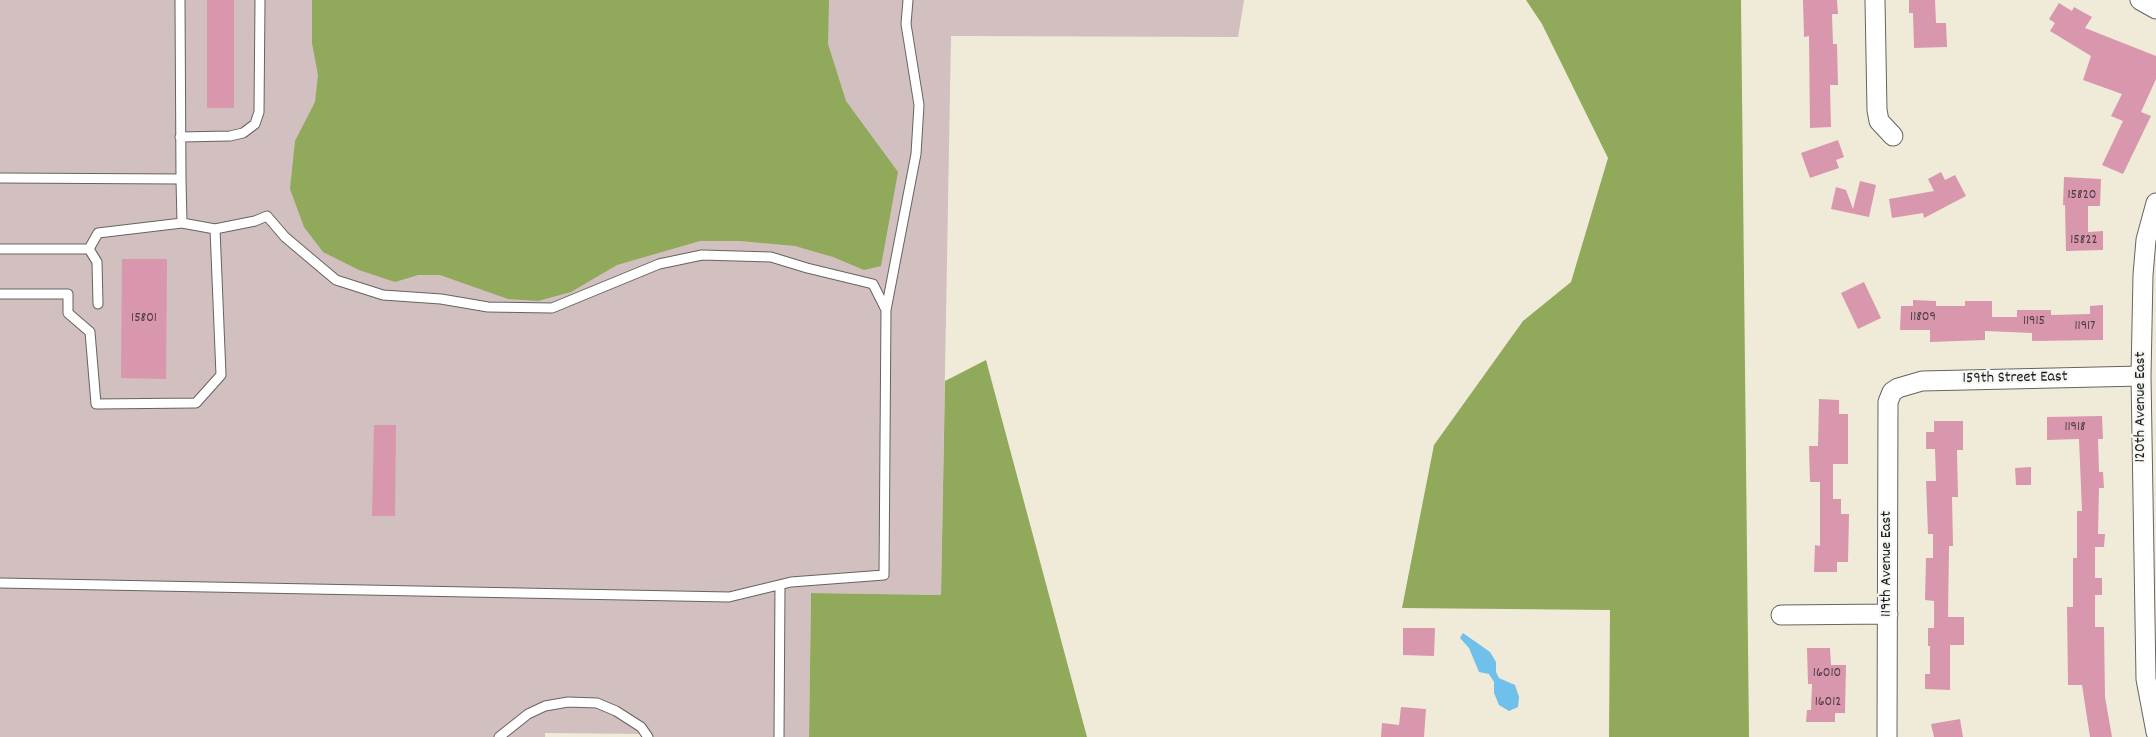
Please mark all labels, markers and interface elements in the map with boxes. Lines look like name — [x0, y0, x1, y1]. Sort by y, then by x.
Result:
house number: 15820 — [2068, 188, 2096, 204]
house number: 15822 — [2070, 233, 2098, 249]
house number: 11809 — [1910, 310, 1936, 326]
house number: 15801 — [131, 311, 157, 327]
house number: 11915 — [2023, 314, 2045, 330]
house number: 11917 — [2075, 319, 2095, 335]
street label: 120th Avenue East — [2132, 352, 2152, 462]
street label: 159th Street East — [1962, 368, 2068, 390]
house number: 11918 — [2064, 420, 2086, 436]
street label: 119th Avenue East — [1878, 511, 1898, 617]
house number: 16010 — [1813, 666, 1841, 682]
house number: 16012 — [1815, 695, 1841, 711]

